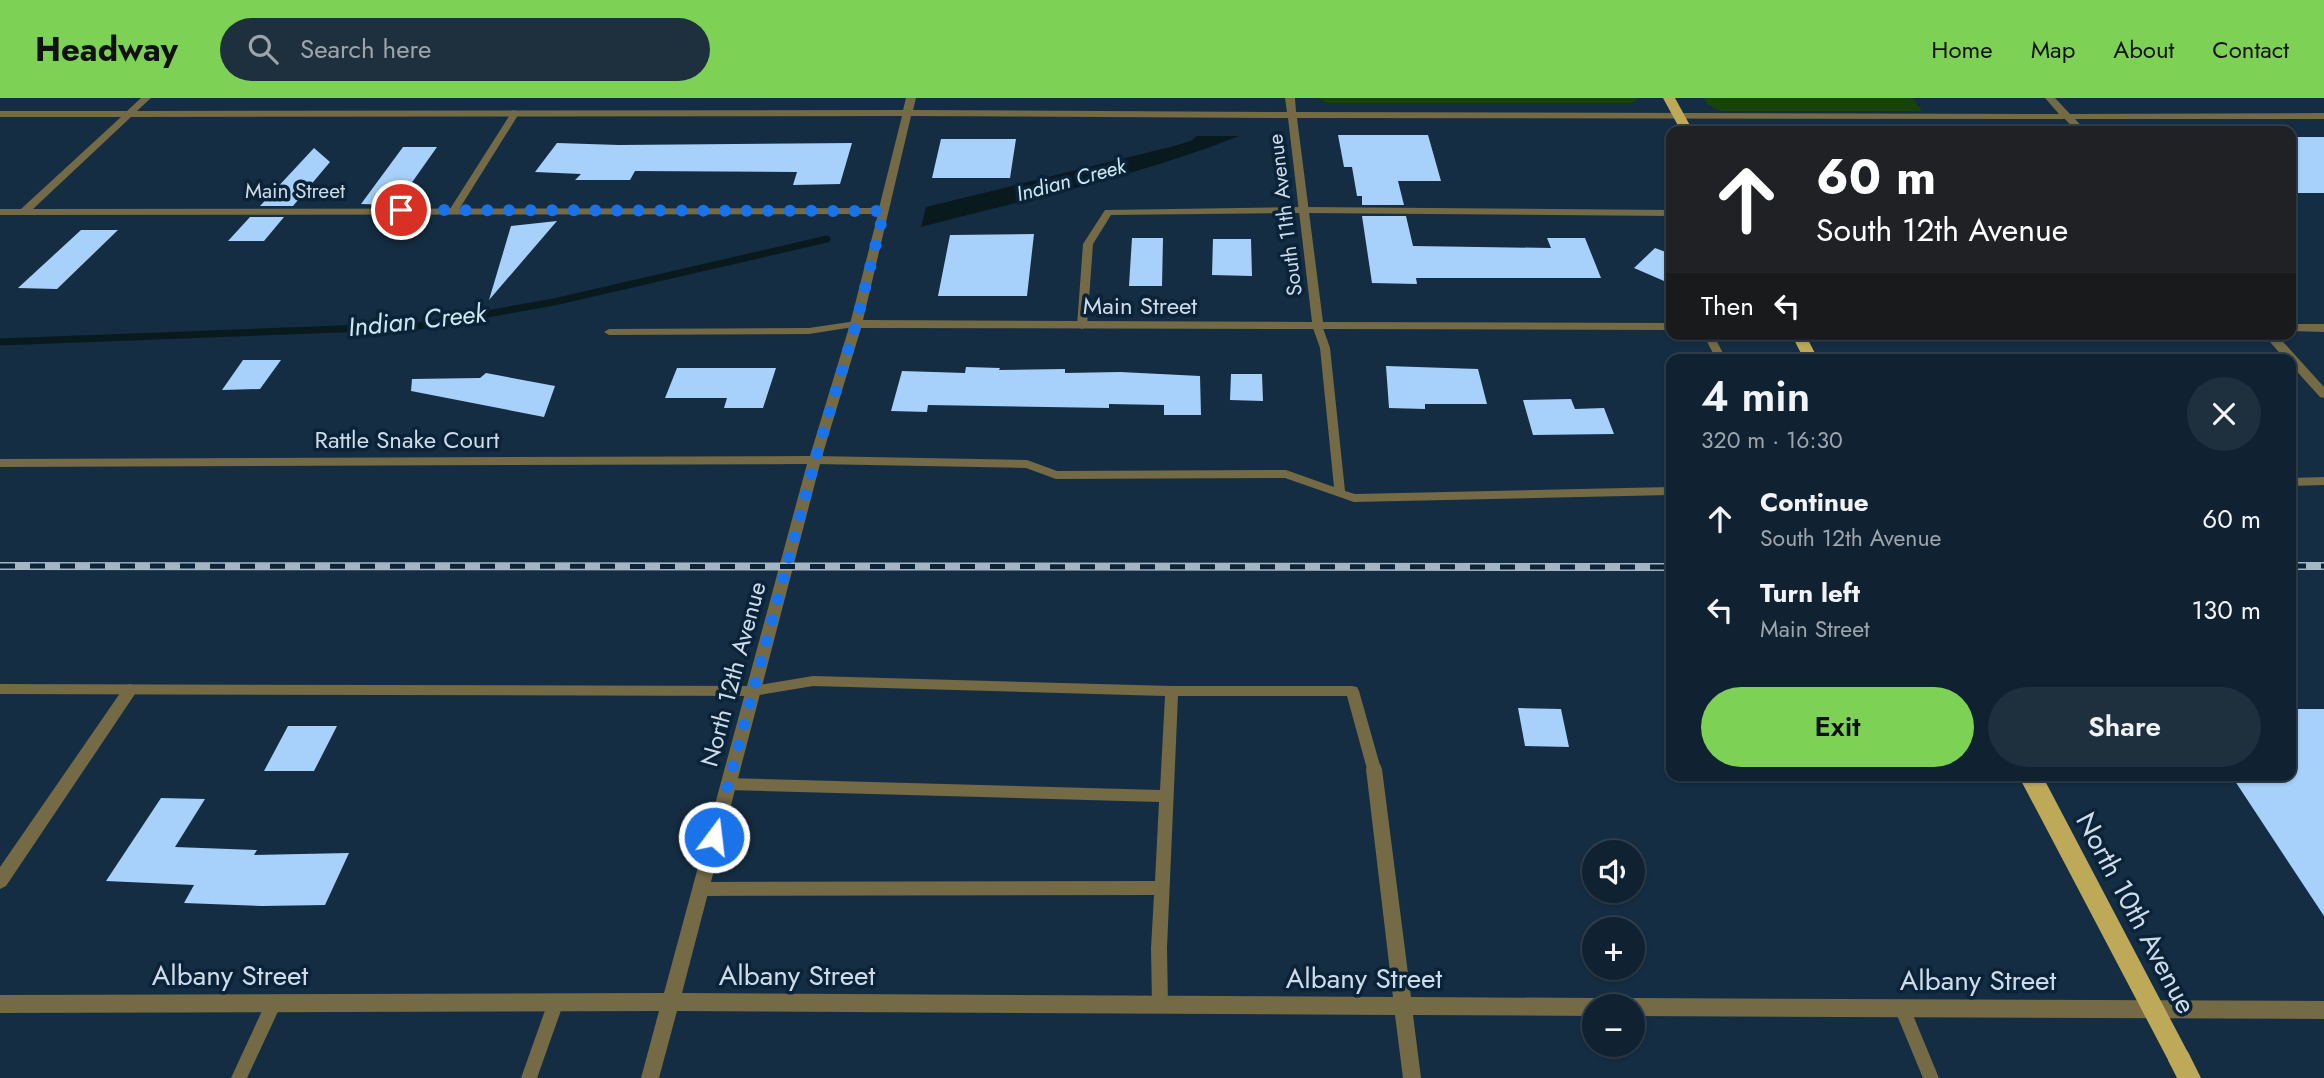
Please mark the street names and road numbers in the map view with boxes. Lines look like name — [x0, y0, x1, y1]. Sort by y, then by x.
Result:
street label: South 11th Avenue — [1260, 132, 1310, 298]
street label: Main Street — [245, 176, 345, 206]
street label: Main Street — [1083, 288, 1197, 323]
street label: Rattle Snake Court — [315, 422, 500, 457]
street label: North 12th Avenue — [691, 578, 775, 770]
street label: North 10th Avenue — [2066, 805, 2206, 1021]
street label: Albany Street — [152, 955, 308, 996]
street label: Albany Street — [719, 955, 875, 996]
street label: Albany Street — [1286, 958, 1442, 999]
street label: Albany Street — [1900, 960, 2056, 1001]

